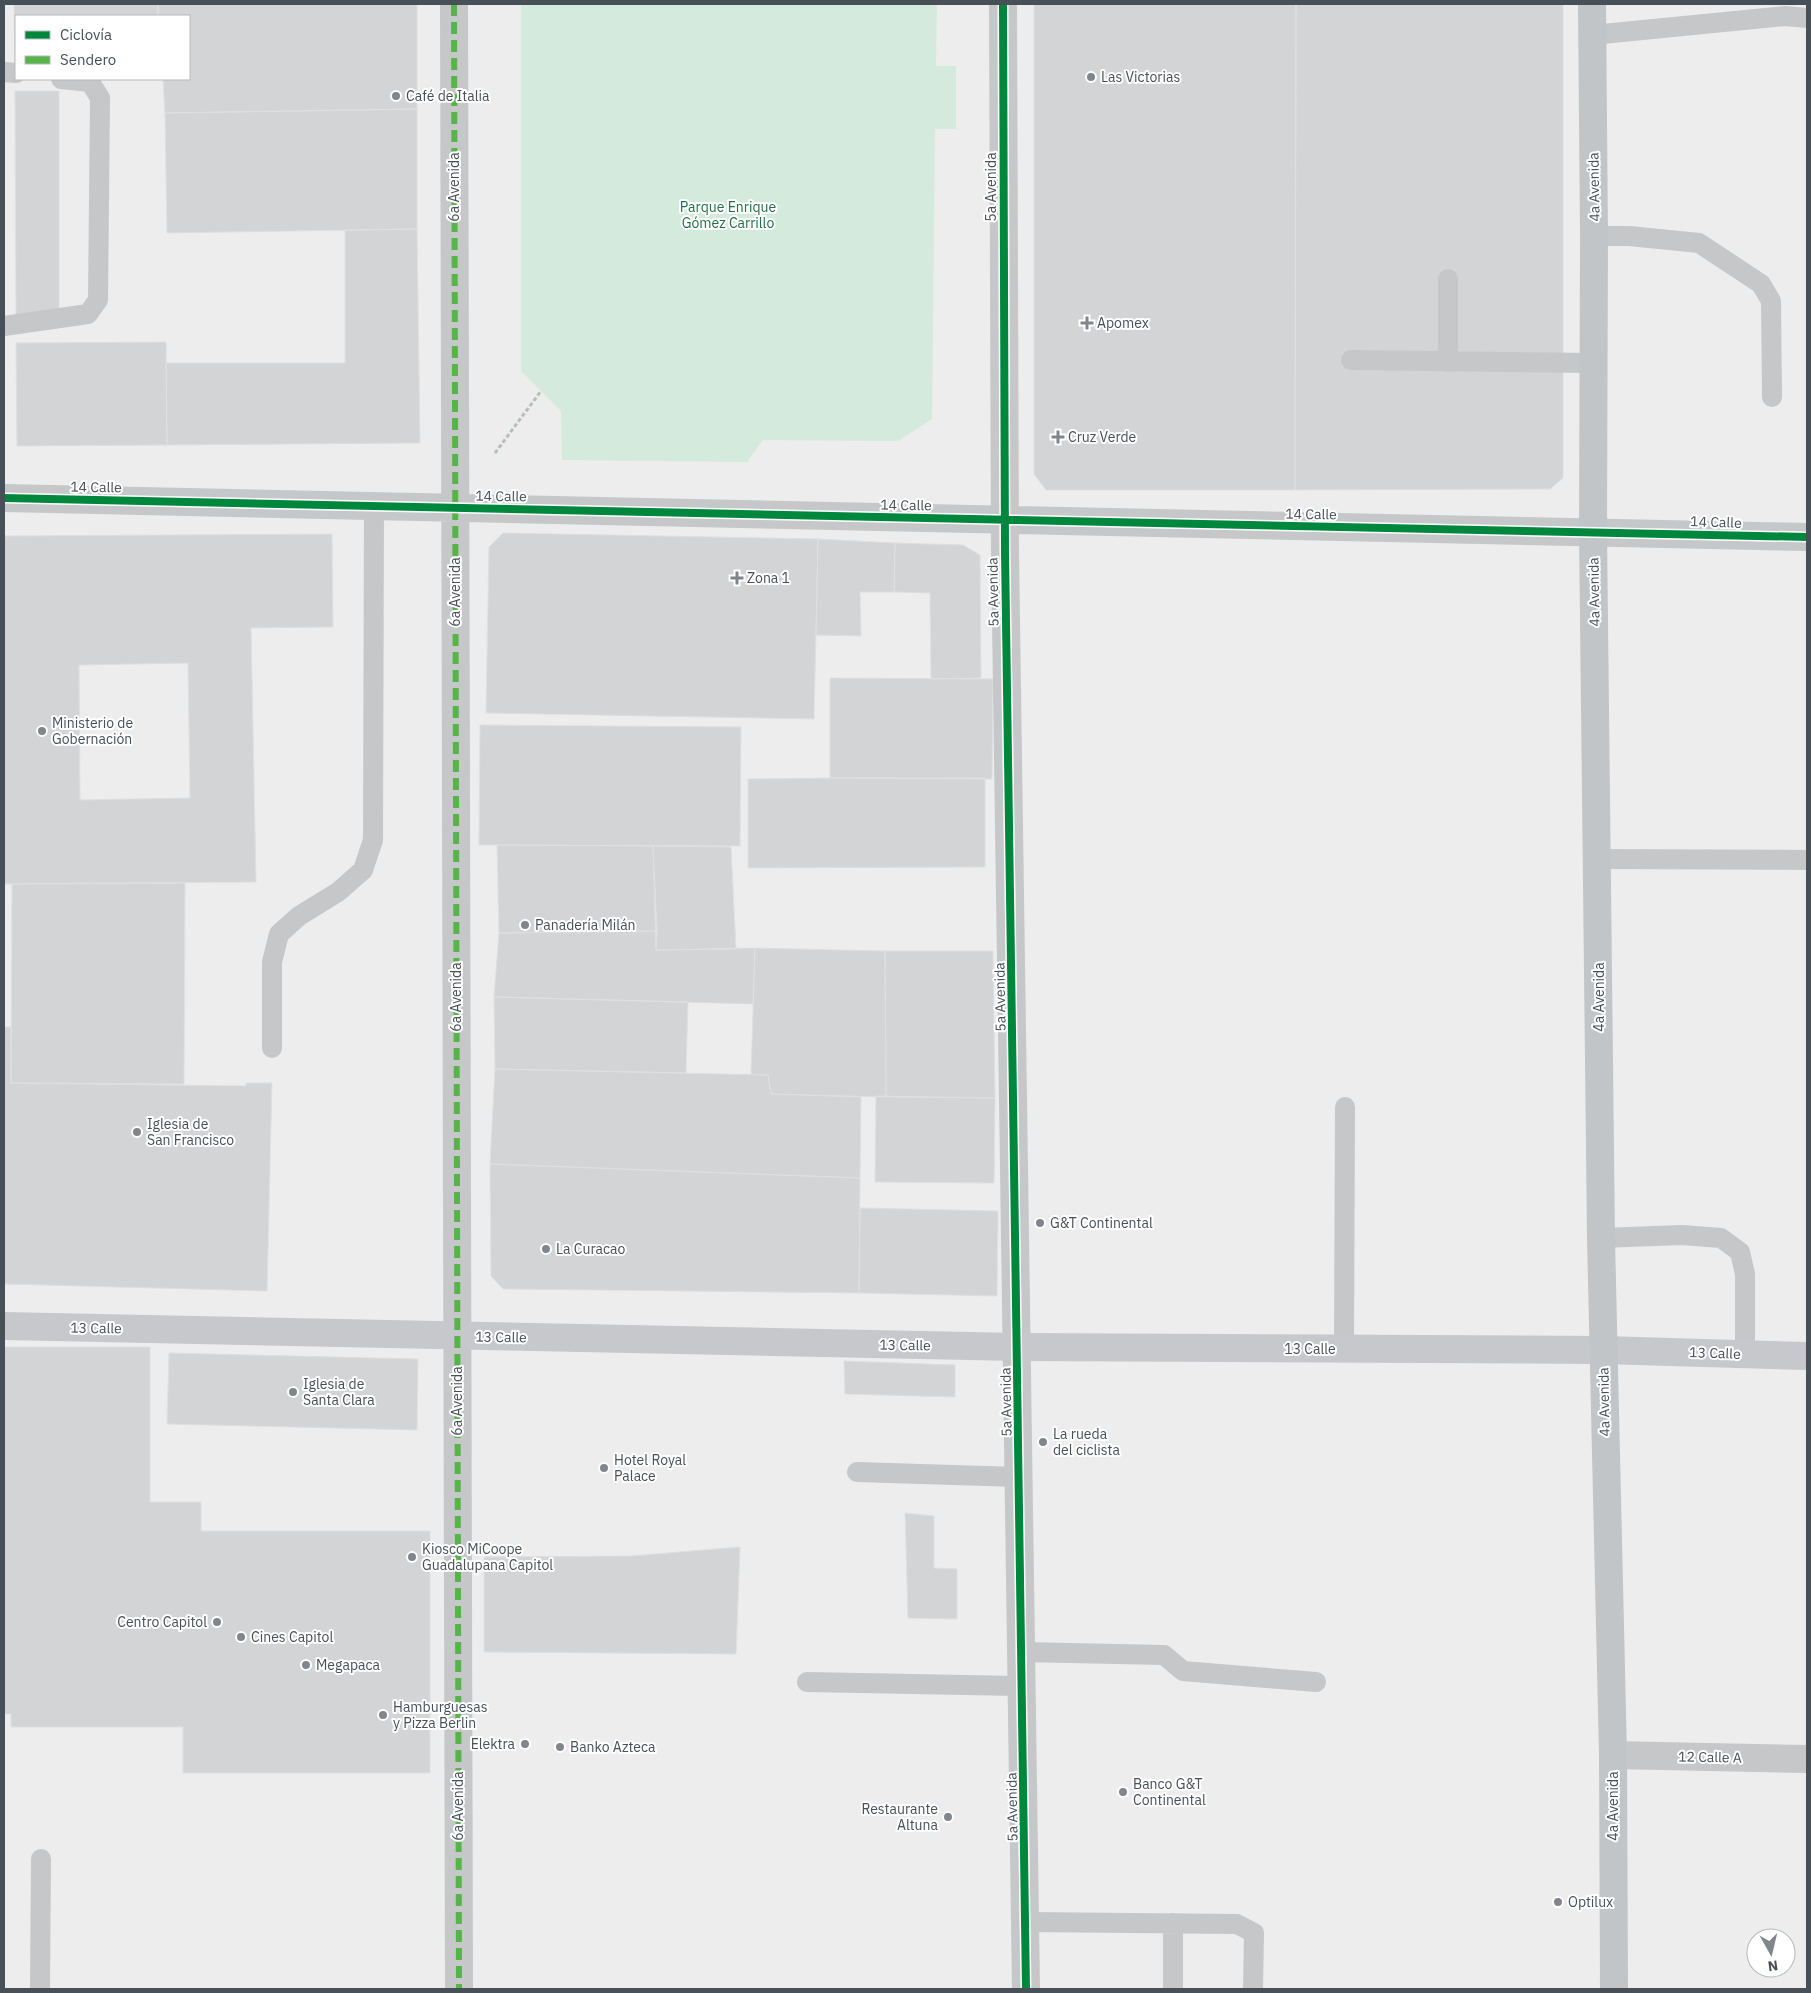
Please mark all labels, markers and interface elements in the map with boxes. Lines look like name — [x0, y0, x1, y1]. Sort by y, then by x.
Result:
legend — [15, 15, 190, 80]
text: Ciclovía — [60, 25, 112, 44]
text: Sendero — [60, 50, 116, 69]
place label: Las Victorias — [1101, 68, 1180, 86]
marker: Las Victorias — [1085, 71, 1097, 83]
place label: Café de Italia — [406, 87, 490, 105]
marker: Café de Italia — [390, 90, 402, 102]
street label: 6a Avenida — [445, 152, 463, 222]
street label: 5a Avenida — [982, 152, 1000, 222]
street label: 4a Avenida — [1584, 152, 1604, 222]
park label: Parque Enrique Gómez Carrillo — [680, 198, 777, 232]
place label: Apomex — [1097, 314, 1149, 332]
marker: Apomex — [1081, 317, 1093, 329]
place label: Cruz Verde — [1068, 428, 1137, 446]
marker: Cruz Verde — [1052, 431, 1064, 443]
street label: 14 Calle — [70, 478, 122, 496]
street label: 14 Calle — [475, 487, 527, 505]
street label: 14 Calle — [880, 496, 932, 514]
street label: 14 Calle — [1285, 505, 1337, 523]
street label: 14 Calle — [1690, 512, 1742, 532]
street label: 6a Avenida — [446, 557, 464, 627]
street label: 5a Avenida — [983, 557, 1003, 627]
street label: 4a Avenida — [1584, 557, 1604, 627]
place label: Zona 1 — [747, 569, 790, 587]
marker: Zona 1 — [731, 572, 743, 584]
place label: Ministerio de Gobernación — [52, 714, 133, 748]
marker: Ministerio de Gobernación — [36, 725, 48, 737]
place label: Panadería Milán — [535, 916, 636, 934]
marker: Panadería Milán — [519, 919, 531, 931]
street label: 6a Avenida — [447, 962, 465, 1032]
street label: 5a Avenida — [990, 962, 1010, 1032]
street label: 4a Avenida — [1590, 962, 1608, 1032]
place label: Iglesia de San Francisco — [147, 1115, 234, 1149]
marker: Iglesia de San Francisco — [131, 1126, 143, 1138]
place label: G&T Continental — [1050, 1214, 1153, 1232]
marker: G&T Continental — [1034, 1217, 1046, 1229]
place label: La Curacao — [556, 1240, 626, 1258]
marker: La Curacao — [540, 1243, 552, 1255]
street label: 13 Calle — [70, 1319, 122, 1337]
street label: 13 Calle — [475, 1328, 527, 1346]
street label: 13 Calle — [879, 1336, 931, 1354]
street label: 13 Calle — [1284, 1340, 1336, 1358]
street label: 13 Calle — [1689, 1343, 1741, 1363]
street label: 6a Avenida — [448, 1366, 466, 1436]
street label: 5a Avenida — [996, 1367, 1016, 1437]
street label: 4a Avenida — [1594, 1367, 1614, 1437]
place label: Iglesia de Santa Clara — [303, 1375, 375, 1409]
marker: Iglesia de Santa Clara — [287, 1386, 299, 1398]
place label: La rueda del ciclista — [1053, 1425, 1120, 1459]
marker: La rueda del ciclista — [1037, 1436, 1049, 1448]
place label: Hotel Royal Palace — [614, 1451, 686, 1485]
marker: Hotel Royal Palace — [598, 1462, 610, 1474]
place label: Kiosco MiCoope Guadalupana Capitol — [422, 1540, 553, 1574]
marker: Kiosco MiCoope Guadalupana Capitol — [406, 1551, 418, 1563]
place label: Centro Capitol — [117, 1613, 207, 1631]
marker: Centro Capitol — [211, 1616, 223, 1628]
place label: Cines Capitol — [251, 1628, 333, 1646]
marker: Cines Capitol — [235, 1631, 247, 1643]
place label: Megapaca — [316, 1656, 381, 1674]
marker: Megapaca — [300, 1659, 312, 1671]
place label: Hamburguesas y Pizza Berlin — [393, 1698, 488, 1732]
marker: Hamburguesas y Pizza Berlin — [377, 1709, 389, 1721]
place label: Elektra — [471, 1735, 516, 1753]
marker: Elektra — [519, 1738, 531, 1750]
place label: Banko Azteca — [570, 1738, 656, 1756]
marker: Banko Azteca — [554, 1741, 566, 1753]
street label: 12 Calle A — [1678, 1747, 1742, 1767]
street label: 6a Avenida — [449, 1771, 467, 1841]
street label: 4a Avenida — [1604, 1771, 1622, 1841]
street label: 5a Avenida — [1002, 1772, 1022, 1842]
place label: Banco G&T Continental — [1133, 1775, 1206, 1809]
marker: Banco G&T Continental — [1117, 1786, 1129, 1798]
place label: Restaurante Altuna — [861, 1800, 939, 1834]
marker: Restaurante Altuna — [942, 1811, 954, 1823]
place label: Optilux — [1568, 1893, 1613, 1911]
marker: Optilux — [1552, 1896, 1564, 1908]
north arrow — [1746, 1928, 1796, 1978]
text: N — [1767, 1956, 1779, 1975]

